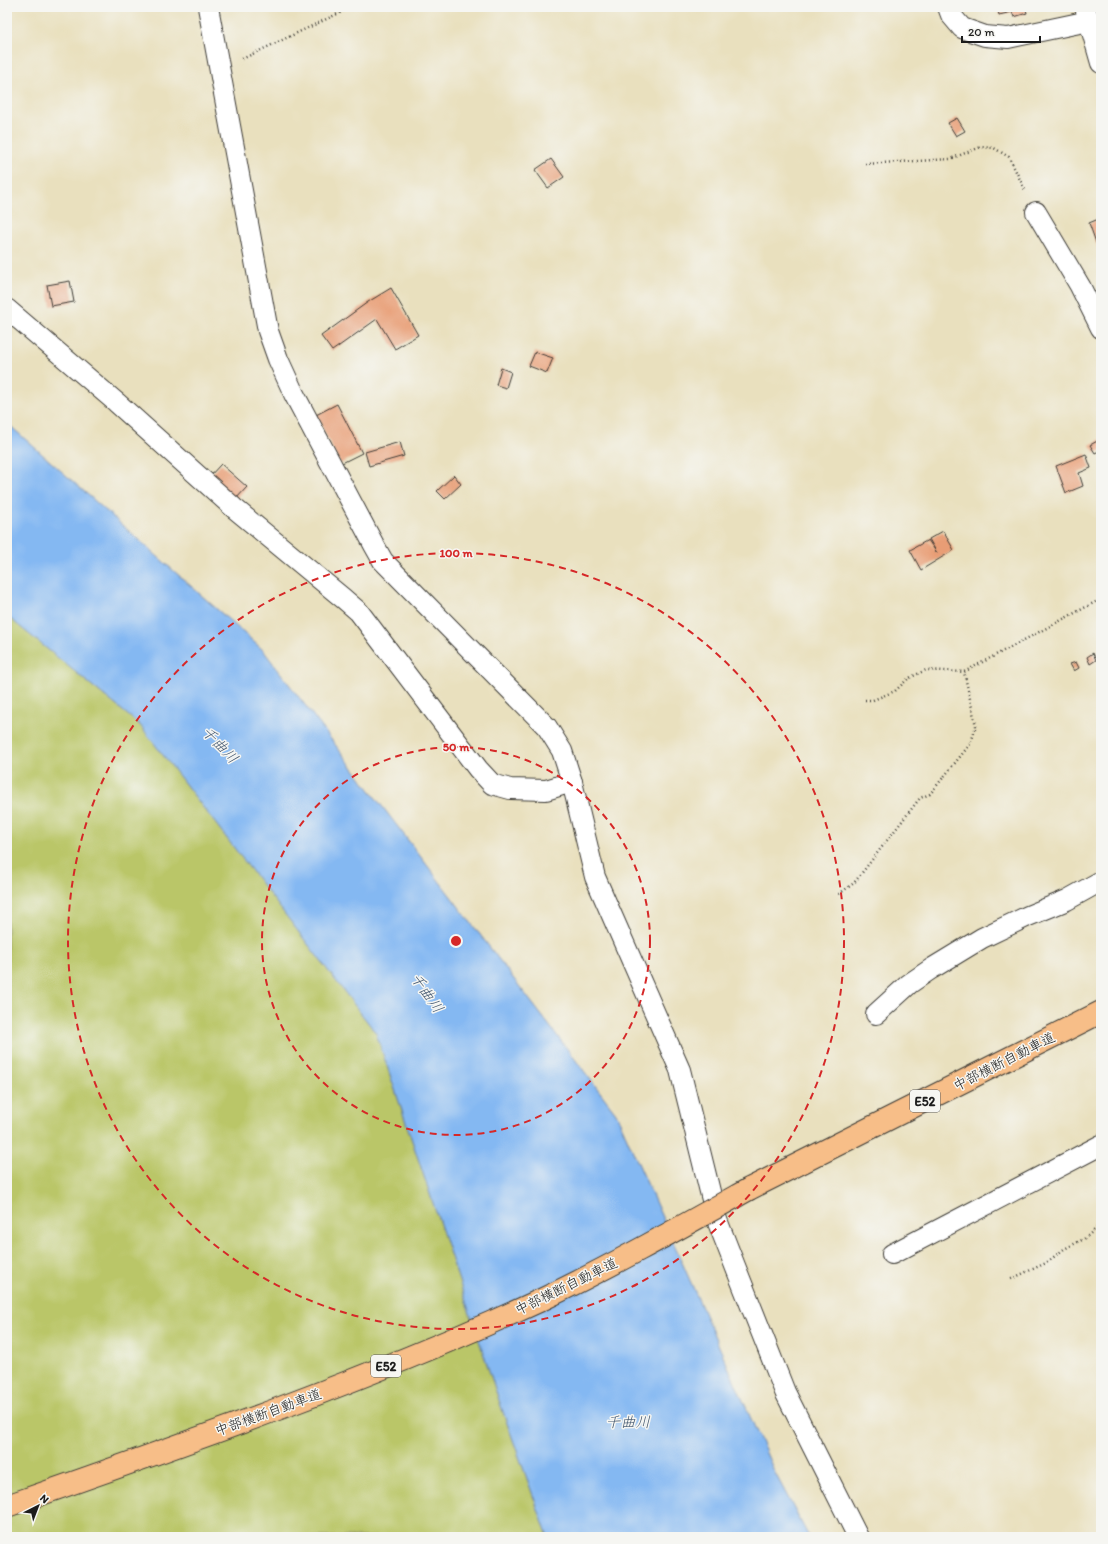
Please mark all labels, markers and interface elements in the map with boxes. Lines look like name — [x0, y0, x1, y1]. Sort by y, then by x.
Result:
scale bar — [962, 18, 1040, 44]
text: 20 m — [968, 25, 995, 39]
text: 100 m — [439, 546, 473, 560]
water label: 千曲川 — [198, 723, 242, 767]
text: 50 m — [443, 740, 470, 754]
centre of rings — [449, 934, 463, 948]
water label: 千曲川 — [407, 969, 447, 1017]
street label: 中部横断自動車道 — [950, 1028, 1058, 1094]
road number: E52 — [910, 1090, 940, 1112]
street label: 中部横断自動車道 — [512, 1254, 620, 1319]
road number: E52 — [371, 1355, 401, 1377]
street label: 中部横断自動車道 — [213, 1385, 324, 1440]
water label: 千曲川 — [605, 1413, 651, 1431]
north arrow — [18, 1486, 58, 1526]
text: N — [37, 1492, 51, 1506]

